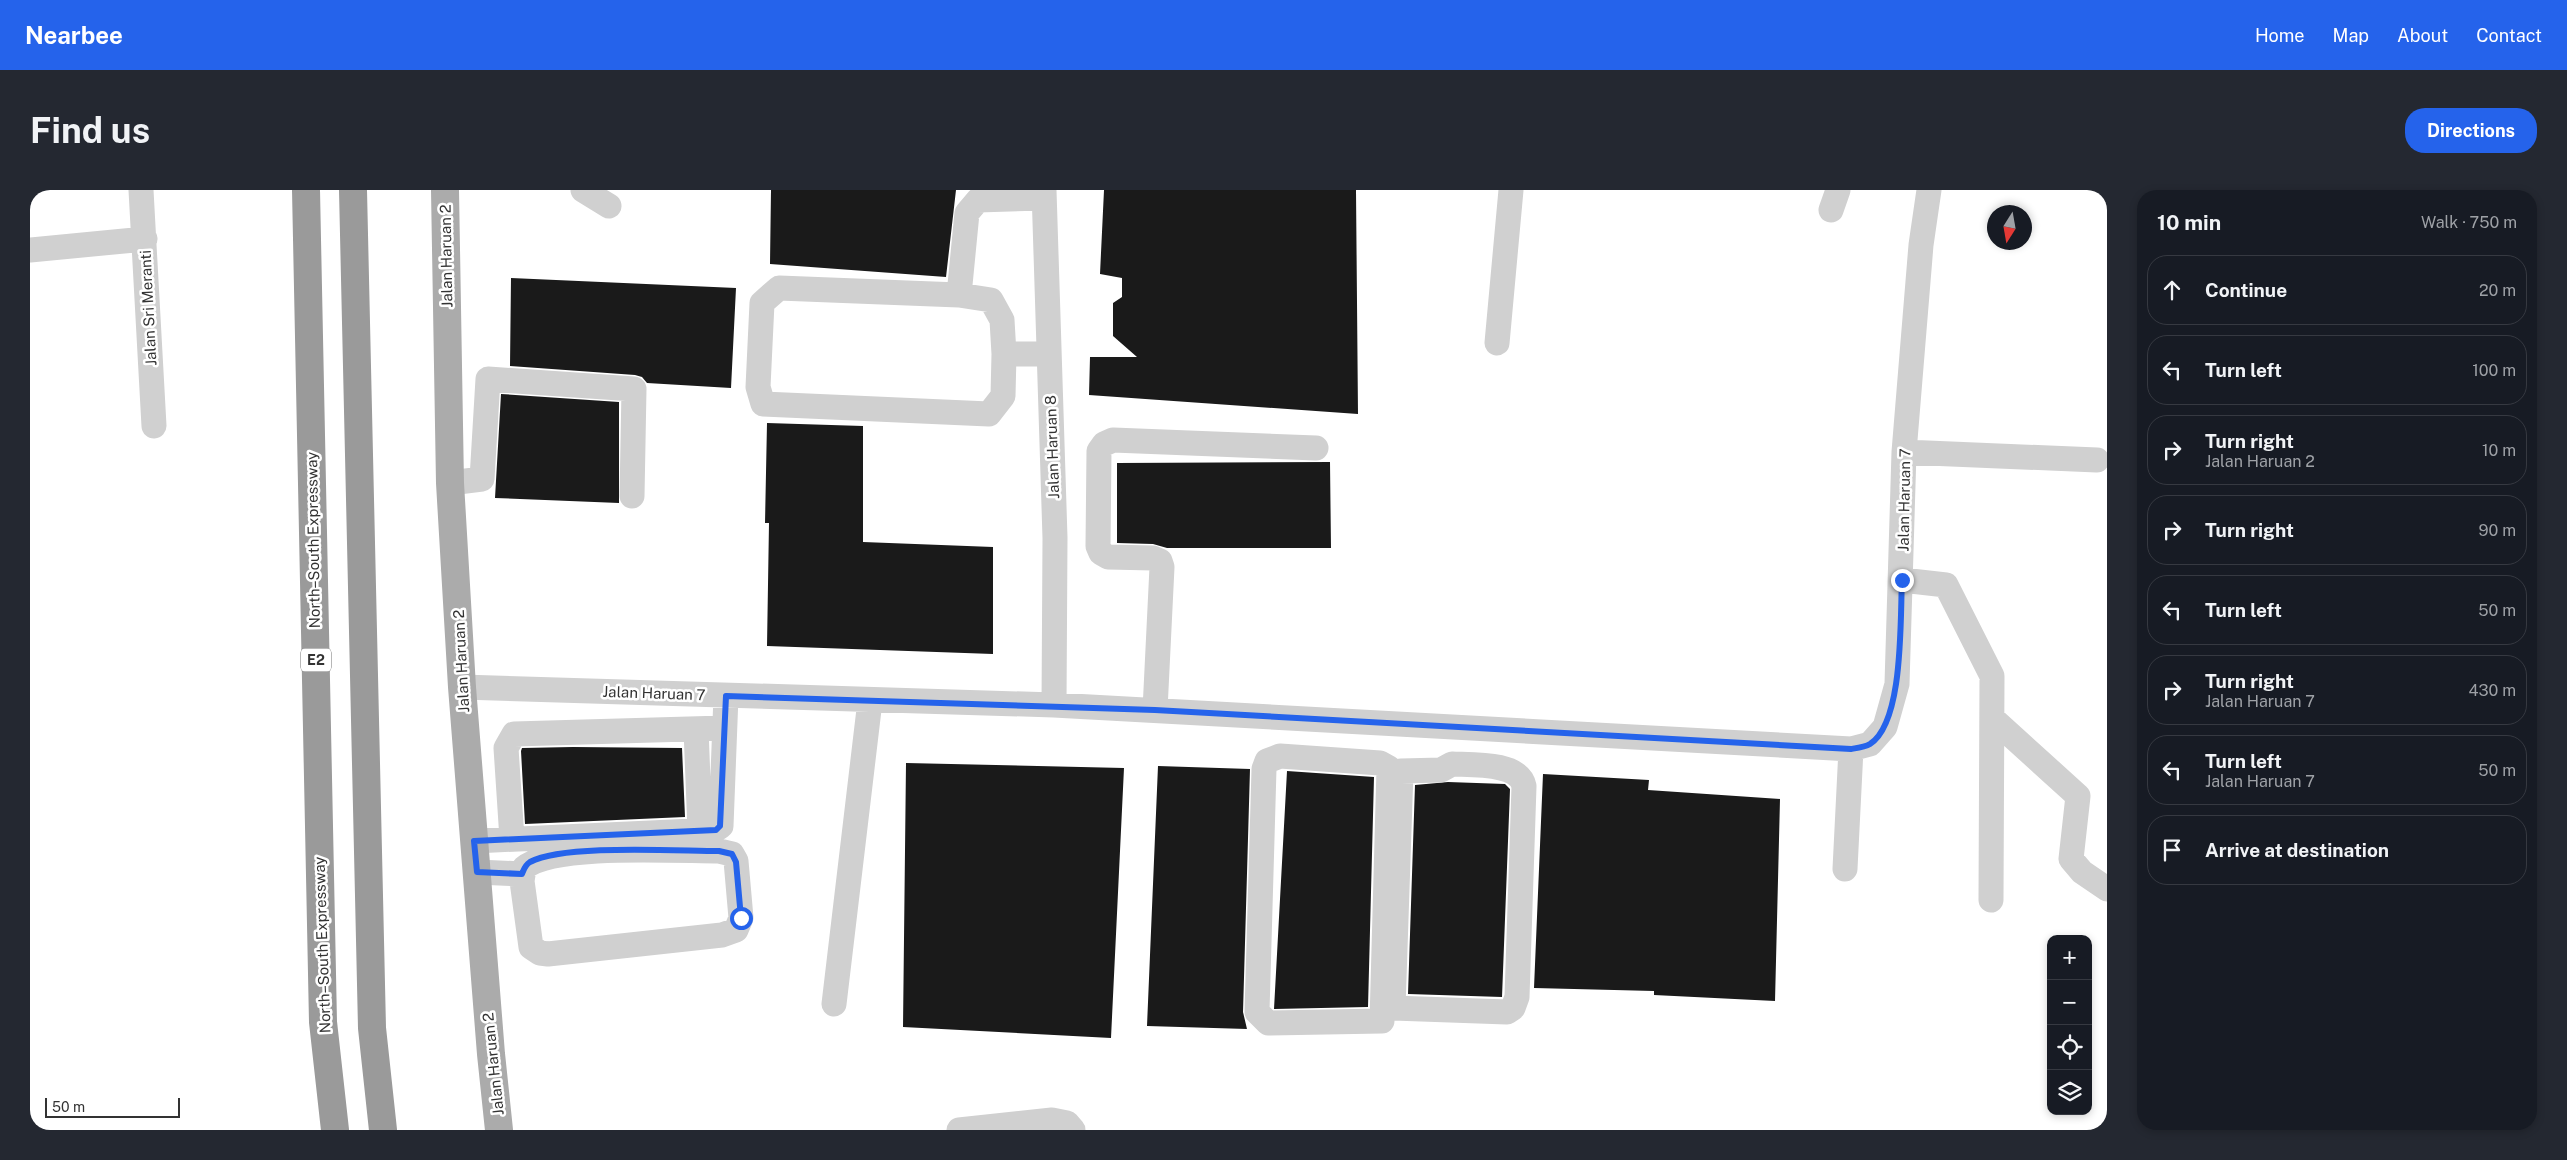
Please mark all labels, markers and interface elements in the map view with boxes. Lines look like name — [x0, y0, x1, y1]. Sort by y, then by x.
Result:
text: Nearbee — [25, 21, 123, 49]
text: Home — [2255, 25, 2305, 46]
text: Map — [2333, 25, 2369, 46]
text: About — [2397, 25, 2448, 46]
text: Contact — [2476, 25, 2542, 46]
button: Directions — [2405, 108, 2537, 153]
text: Find us — [30, 110, 150, 151]
street label: Jalan Haruan 2 — [437, 204, 455, 308]
north arrow — [1987, 205, 2032, 250]
text: 10 min — [2157, 210, 2221, 235]
text: Walk · 750 m — [2421, 213, 2517, 232]
street label: Jalan Sri Meranti — [136, 250, 160, 366]
icon: ahead — [2158, 276, 2186, 304]
text: Continue — [2205, 279, 2287, 301]
text: 20 m — [2479, 281, 2516, 300]
icon: left — [2158, 356, 2186, 384]
text: Turn left — [2205, 359, 2282, 381]
text: 100 m — [2472, 361, 2516, 380]
street label: Jalan Haruan 8 — [1042, 395, 1062, 499]
text: Turn right — [2205, 430, 2294, 452]
icon: right — [2158, 436, 2186, 464]
text: 10 m — [2482, 441, 2516, 460]
street label: Jalan Haruan 7 — [1895, 448, 1913, 552]
street label: North–South Expressway — [303, 452, 323, 628]
text: Jalan Haruan 2 — [2205, 452, 2315, 471]
icon: right — [2158, 516, 2186, 544]
text: Turn right — [2205, 519, 2294, 541]
text: 90 m — [2479, 521, 2516, 540]
route end — [1891, 569, 1914, 592]
icon: left — [2158, 596, 2186, 624]
text: Turn left — [2205, 599, 2282, 621]
text: 50 m — [2478, 601, 2516, 620]
street label: Jalan Haruan 2 — [450, 609, 472, 713]
road number: E2 — [301, 648, 331, 672]
text: Turn right — [2205, 670, 2294, 692]
icon: right — [2158, 676, 2186, 704]
text: 430 m — [2468, 681, 2516, 700]
street label: Jalan Haruan 7 — [602, 683, 706, 703]
text: Jalan Haruan 7 — [2205, 692, 2315, 711]
text: Turn left — [2205, 750, 2282, 772]
icon: left — [2158, 756, 2186, 784]
text: 50 m — [2478, 761, 2516, 780]
text: Jalan Haruan 7 — [2205, 772, 2315, 791]
icon: arrive — [2158, 836, 2186, 864]
text: Arrive at destination — [2205, 839, 2389, 861]
street label: North–South Expressway — [310, 856, 334, 1034]
route start — [730, 907, 753, 930]
map controls — [2047, 935, 2092, 1115]
button: + — [2047, 935, 2092, 980]
button: − — [2047, 980, 2092, 1025]
street label: Jalan Haruan 2 — [479, 1012, 507, 1116]
button: locate — [2047, 1025, 2092, 1070]
button: layers — [2047, 1070, 2092, 1115]
scale bar — [45, 1095, 180, 1118]
text: 50 m — [52, 1099, 85, 1115]

